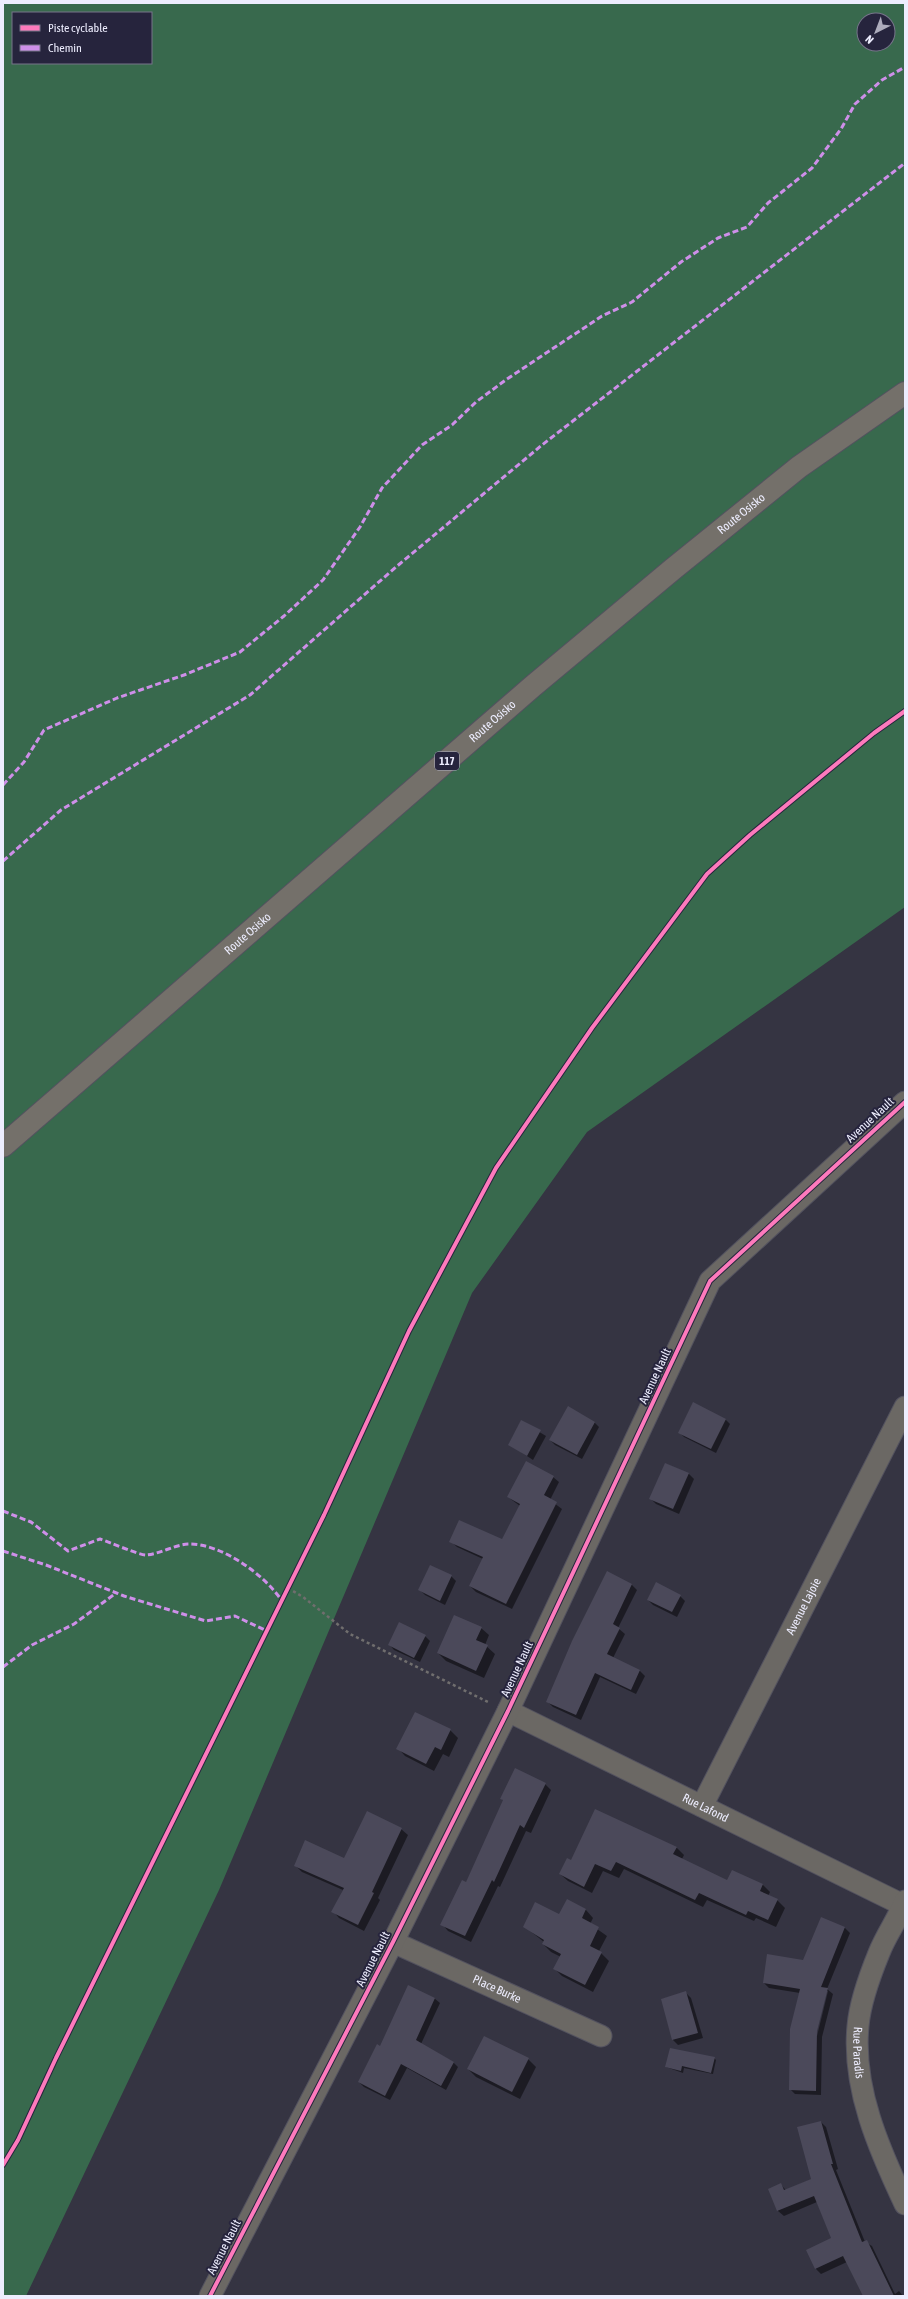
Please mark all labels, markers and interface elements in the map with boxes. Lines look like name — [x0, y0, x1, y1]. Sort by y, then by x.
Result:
legend — [12, 12, 152, 64]
north arrow — [856, 12, 896, 52]
text: Piste cyclable — [48, 21, 108, 35]
text: N — [863, 33, 876, 46]
text: Chemin — [48, 41, 82, 55]
street label: Route Osisko — [715, 490, 768, 537]
street label: Route Osisko — [466, 697, 519, 745]
road number: 117 — [435, 752, 459, 770]
street label: Route Osisko — [222, 909, 274, 958]
street label: Avenue Nault — [843, 1094, 897, 1146]
street label: Avenue Nault — [636, 1345, 674, 1406]
street label: Avenue Lajoie — [783, 1576, 824, 1637]
street label: Avenue Nault — [498, 1638, 536, 1699]
street label: Rue Lafond — [680, 1791, 731, 1825]
street label: Avenue Nault — [353, 1929, 393, 1989]
street label: Place Burke — [470, 1972, 523, 2006]
street label: Rue Paradis — [850, 2026, 867, 2079]
street label: Avenue Nault — [204, 2217, 244, 2277]

